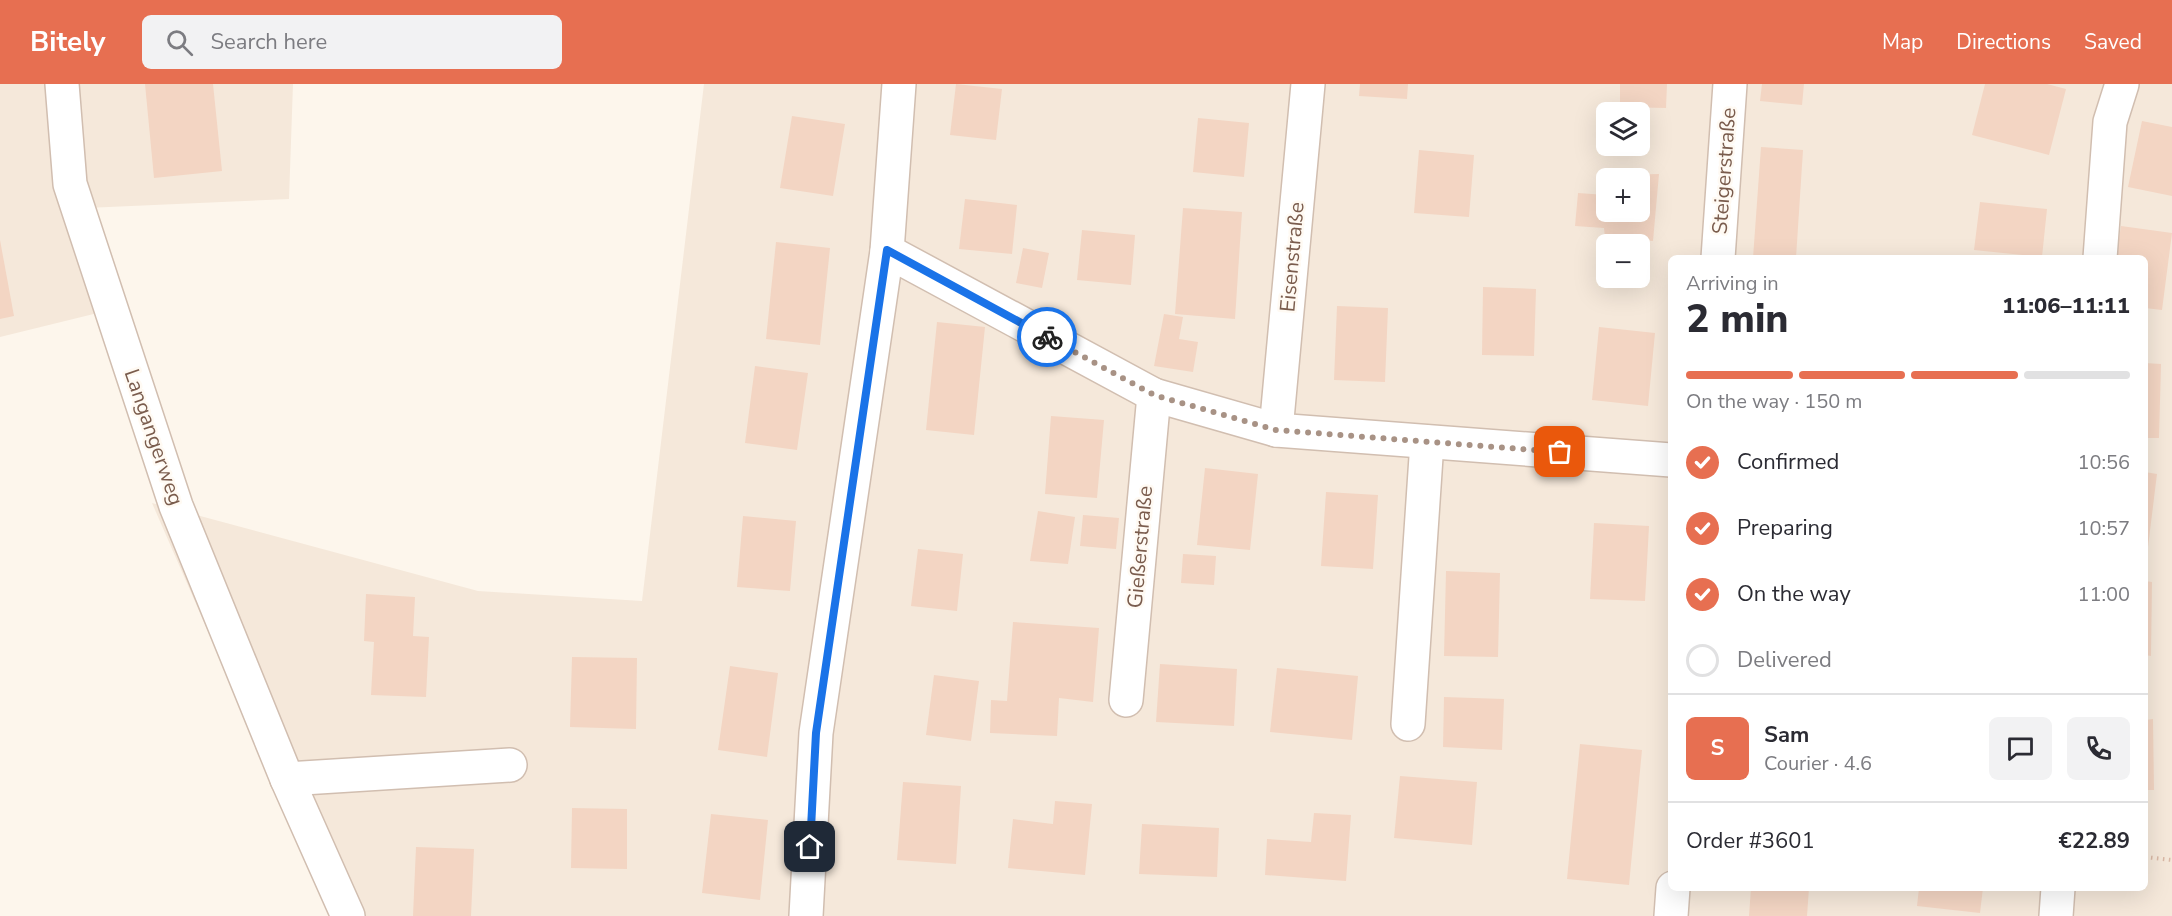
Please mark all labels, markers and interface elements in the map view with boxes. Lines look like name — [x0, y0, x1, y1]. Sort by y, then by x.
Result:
search box — [142, 15, 562, 69]
text: Bitely — [30, 23, 106, 61]
icon: search — [163, 26, 196, 59]
text: Search here — [211, 27, 327, 57]
text: Map — [1882, 28, 1923, 56]
text: Directions — [1956, 28, 2051, 56]
text: Saved — [2084, 28, 2142, 56]
map controls — [1596, 102, 1650, 288]
button: layers — [1596, 102, 1650, 156]
street label: Steigerstraße — [1706, 107, 1742, 235]
button: + — [1596, 168, 1650, 222]
street label: Eisenstraße — [1273, 201, 1311, 313]
button: − — [1596, 234, 1650, 288]
text: Arriving in — [1686, 270, 1779, 297]
text: 11:06–11:11 — [2002, 291, 2130, 321]
text: 2 min — [1686, 293, 1789, 346]
courier — [1017, 307, 1077, 367]
icon: bike — [1031, 321, 1064, 354]
street label: Langangerweg — [118, 365, 190, 509]
text: On the way · 150 m — [1686, 388, 1862, 415]
pin — [1534, 426, 1585, 477]
icon: bag — [1543, 435, 1576, 468]
icon: check — [1686, 446, 1719, 479]
text: Confirmed — [1737, 447, 1839, 477]
text: 10:56 — [2077, 449, 2130, 476]
street label: Gießerstraße — [1121, 485, 1159, 609]
icon: check — [1686, 512, 1719, 545]
text: Preparing — [1737, 513, 1833, 543]
text: 10:57 — [2077, 515, 2130, 542]
icon: check — [1686, 578, 1719, 611]
text: On the way — [1737, 579, 1851, 609]
text: 11:00 — [2077, 581, 2130, 608]
text: Delivered — [1737, 645, 1832, 675]
button: chat — [1989, 717, 2052, 780]
button: phone — [2067, 717, 2130, 780]
text: Sam — [1764, 720, 1809, 750]
text: S — [1711, 733, 1724, 763]
text: Courier · 4.6 — [1764, 750, 1872, 777]
pin — [784, 821, 835, 872]
text: Order #3601 — [1686, 826, 1815, 856]
text: €22.89 — [2059, 826, 2130, 856]
icon: home — [793, 830, 826, 863]

